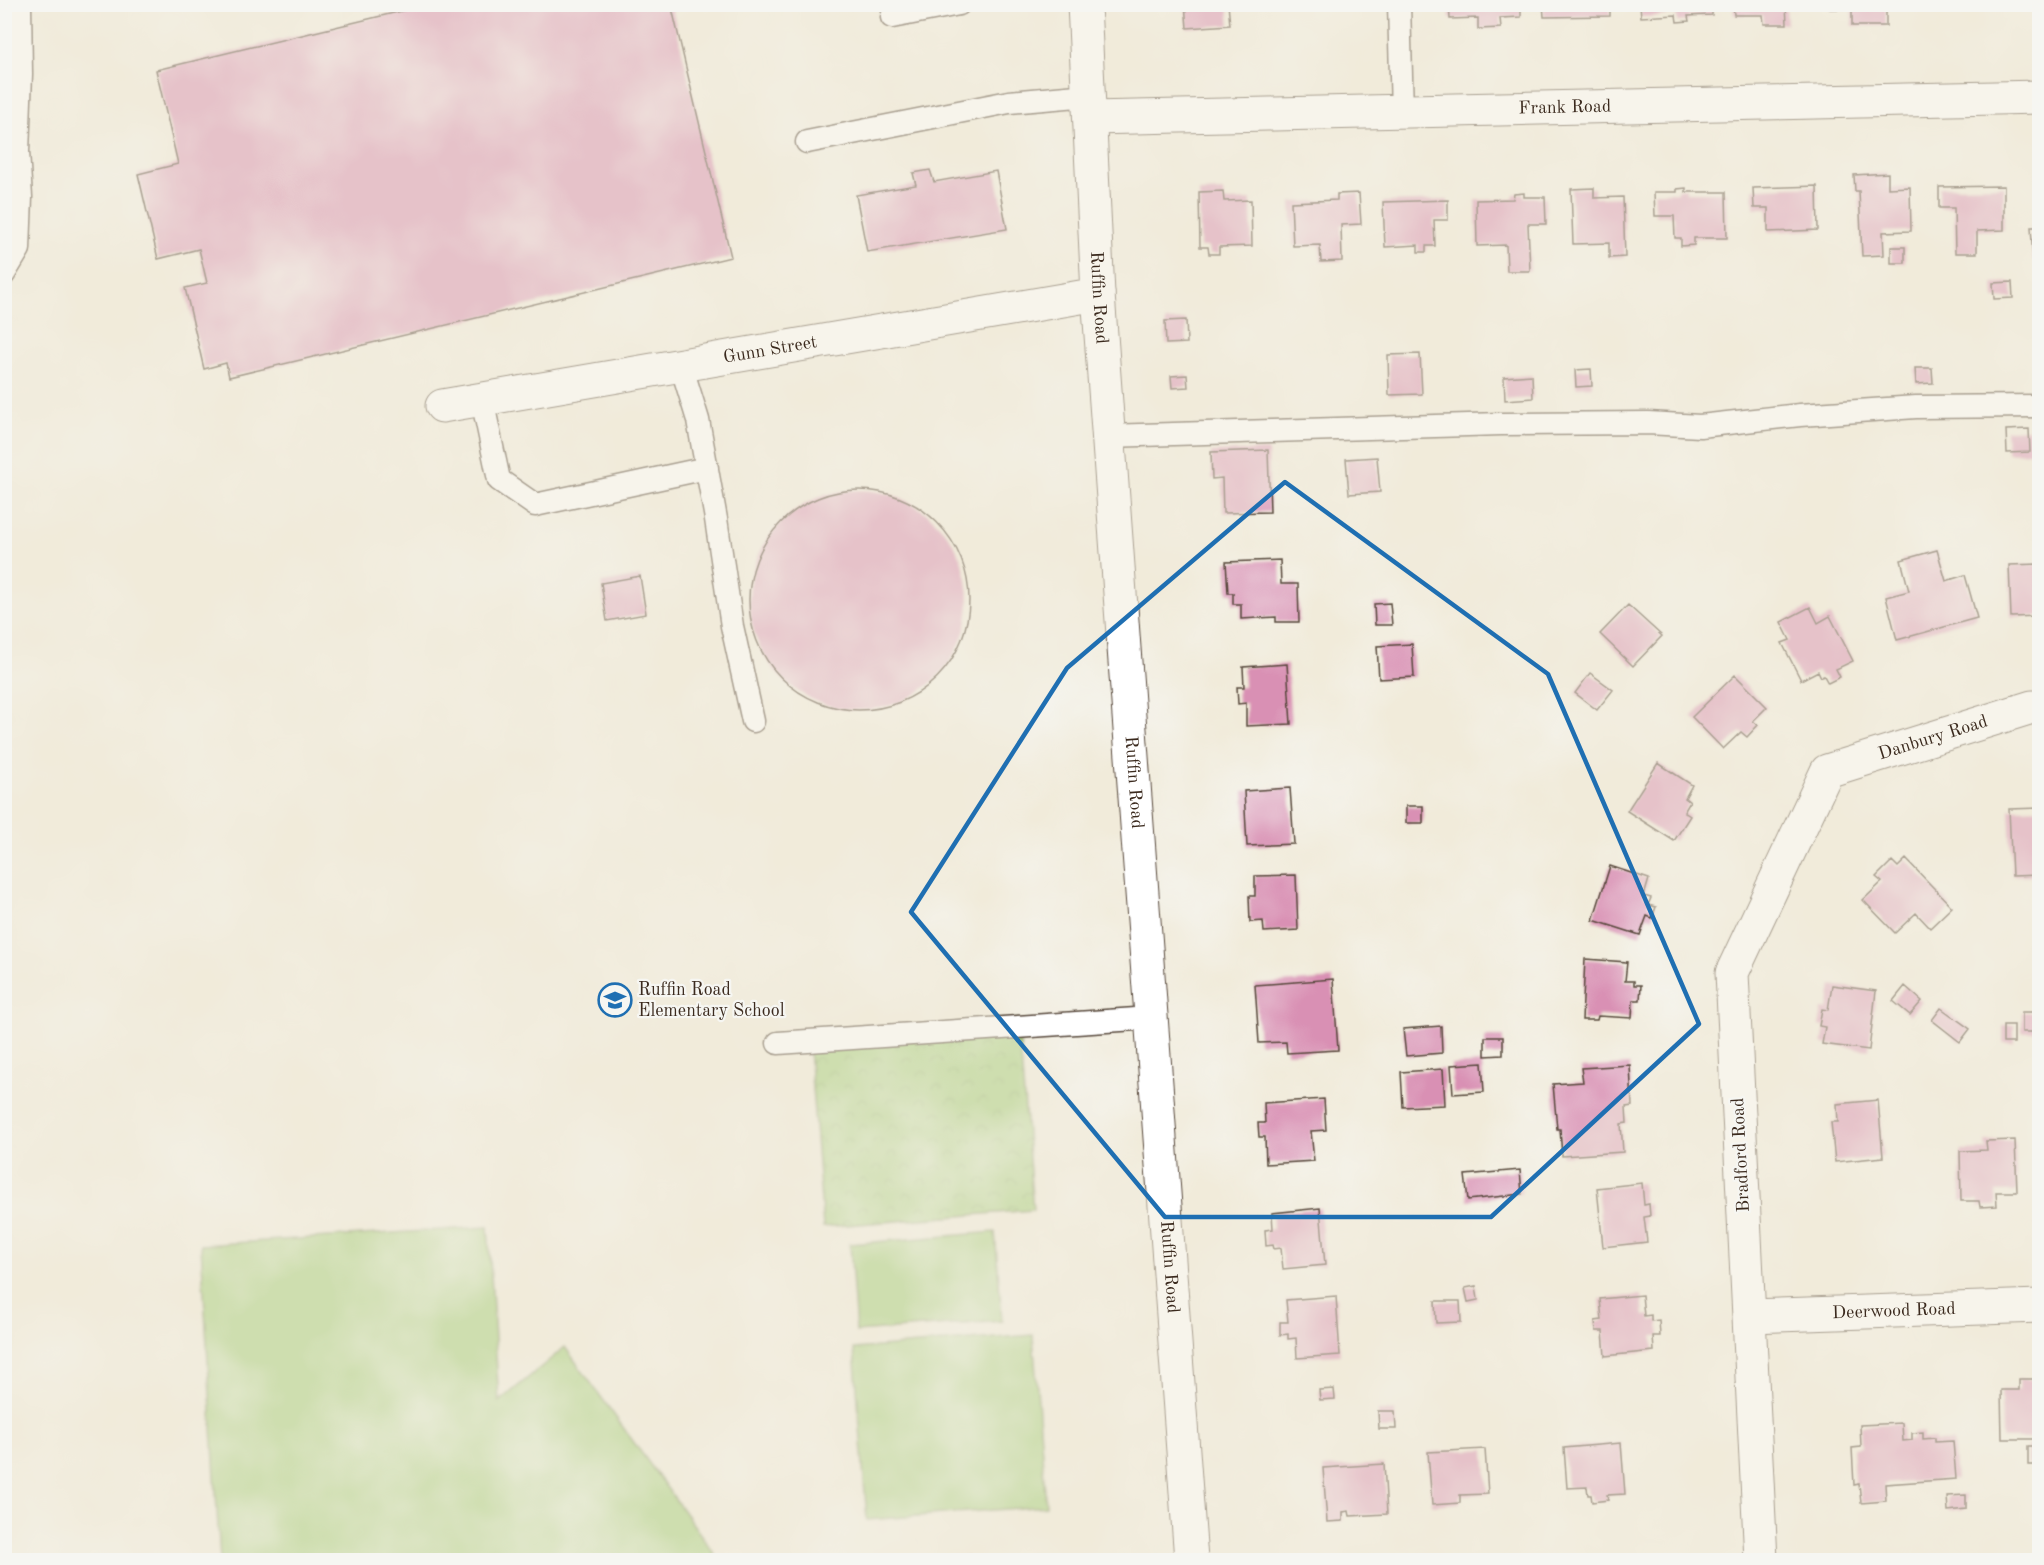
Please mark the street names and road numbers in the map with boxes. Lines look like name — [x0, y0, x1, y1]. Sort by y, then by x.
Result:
street label: Frank Road — [1518, 97, 1611, 118]
street label: Ruffin Road — [1087, 251, 1111, 345]
street label: Gunn Street — [722, 333, 819, 367]
street label: Danbury Road — [1876, 712, 1990, 763]
street label: Ruffin Road — [1121, 735, 1146, 829]
street label: Bradford Road — [1729, 1097, 1753, 1213]
street label: Ruffin Road — [1157, 1220, 1182, 1314]
street label: Deerwood Road — [1832, 1300, 1956, 1322]

